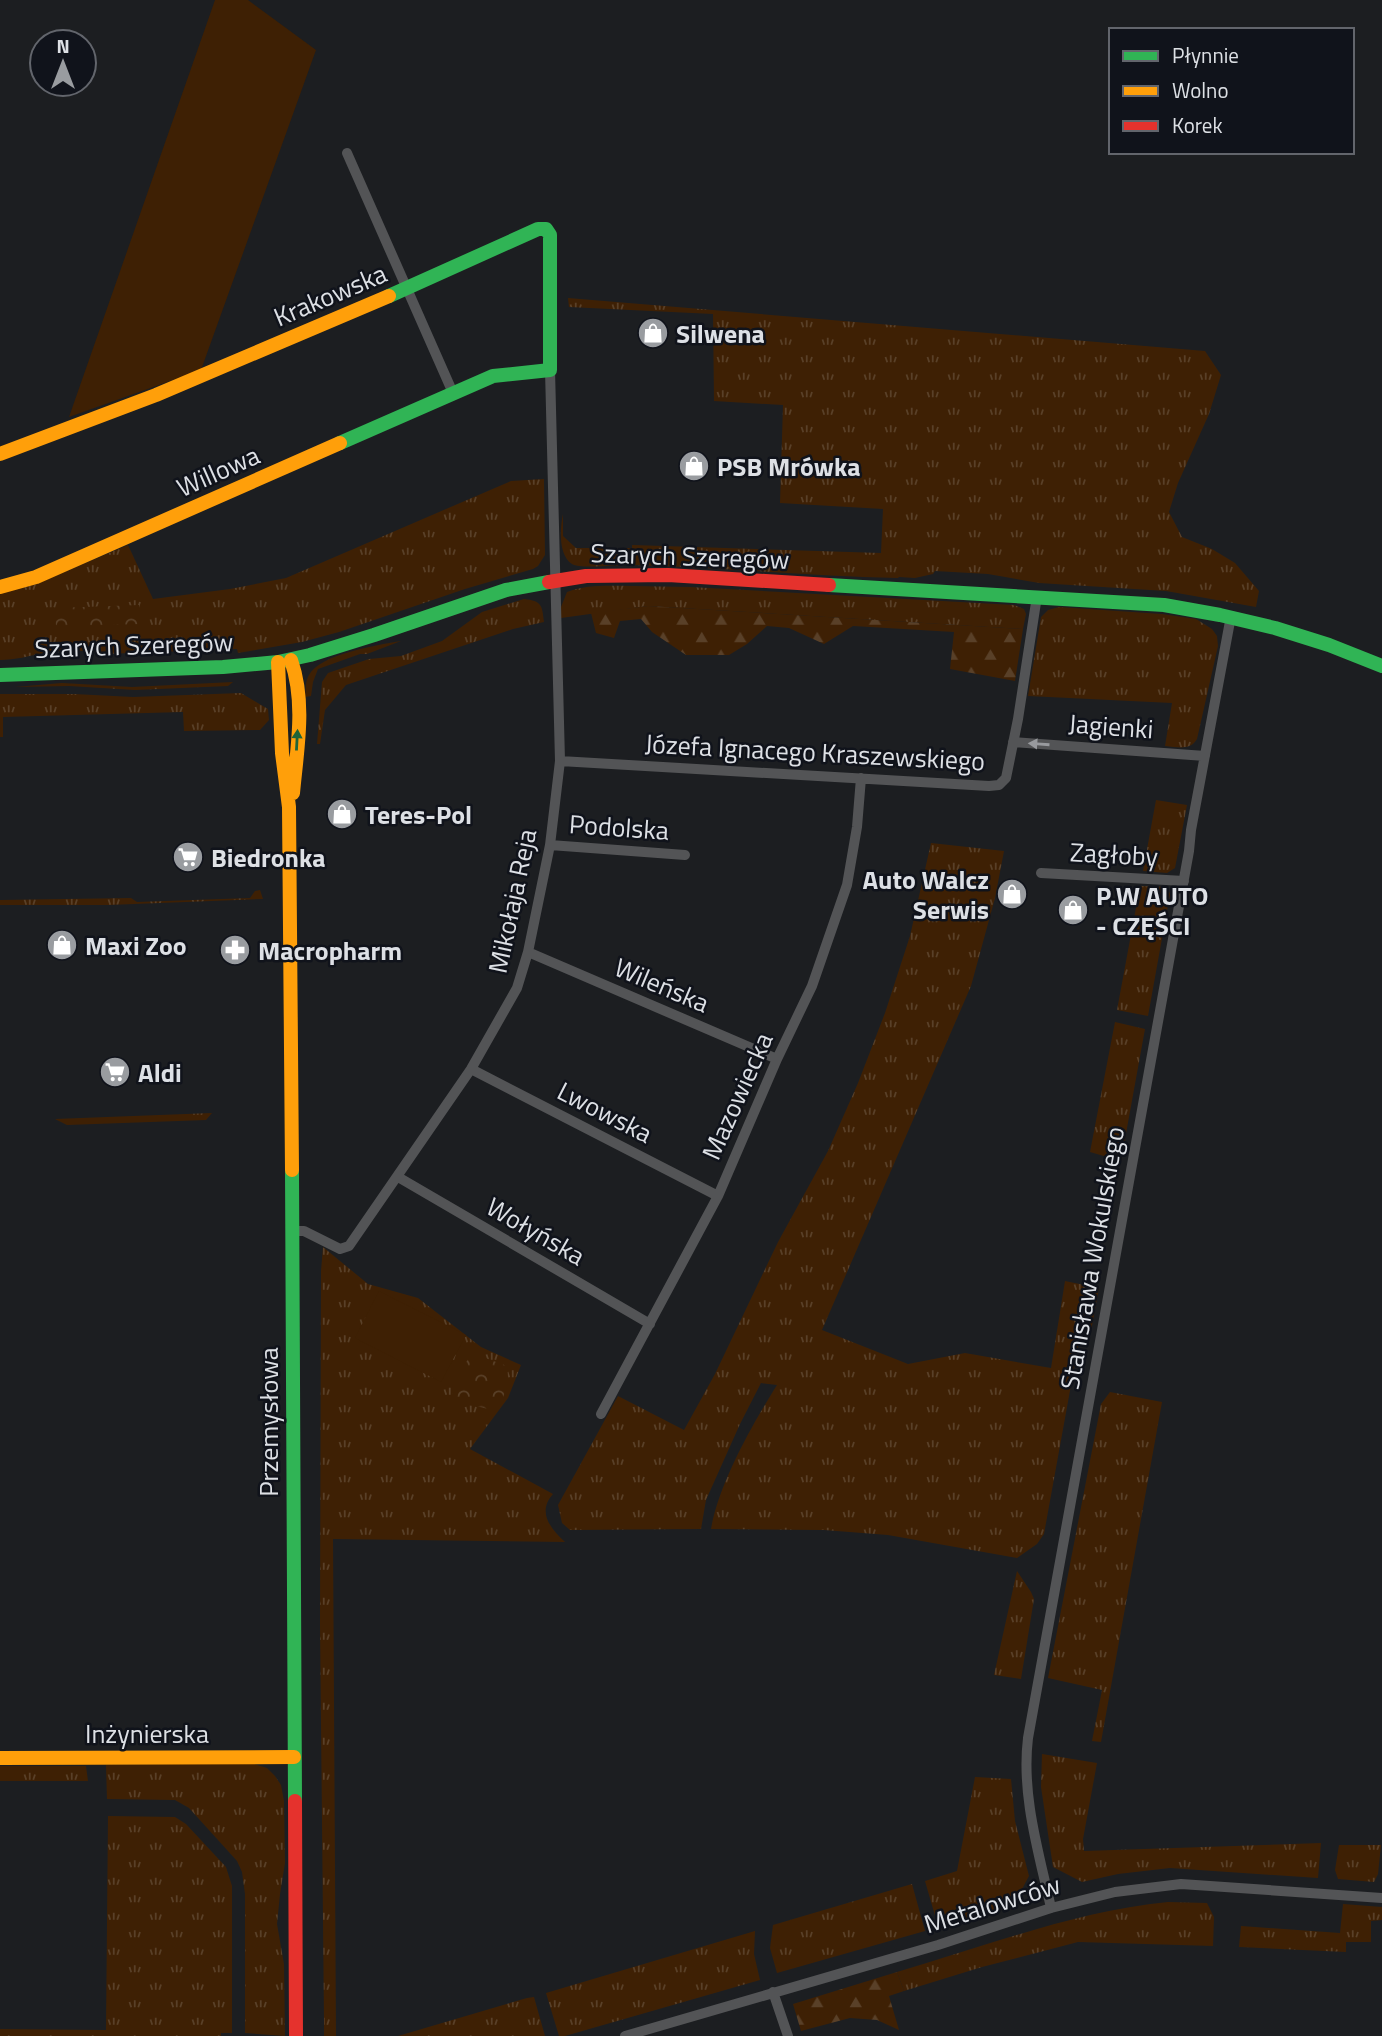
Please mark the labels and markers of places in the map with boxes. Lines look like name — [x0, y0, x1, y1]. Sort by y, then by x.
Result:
place label: Silwena — [676, 314, 765, 353]
shop icon: Silwena — [636, 316, 670, 350]
place label: PSB Mrówka — [717, 447, 861, 486]
shop icon: PSB Mrówka — [677, 449, 711, 483]
place label: Teres-Pol — [365, 795, 472, 834]
shop icon: Teres-Pol — [325, 797, 359, 831]
place label: Biedronka — [211, 838, 326, 877]
supermarket icon: Biedronka — [171, 840, 205, 874]
place label: Auto Walcz Serwis — [862, 860, 989, 929]
place label: P.W AUTO - CZĘŚCI — [1096, 876, 1209, 945]
shop icon: Auto Walcz Serwis — [995, 877, 1029, 911]
shop icon: P.W AUTO - CZĘŚCI — [1056, 893, 1090, 927]
place label: Maxi Zoo — [85, 926, 187, 965]
shop icon: Maxi Zoo — [45, 928, 79, 962]
place label: Macropharm — [258, 931, 402, 970]
pharmacy icon: Macropharm — [218, 933, 252, 967]
place label: Aldi — [138, 1053, 182, 1092]
supermarket icon: Aldi — [98, 1055, 132, 1089]

